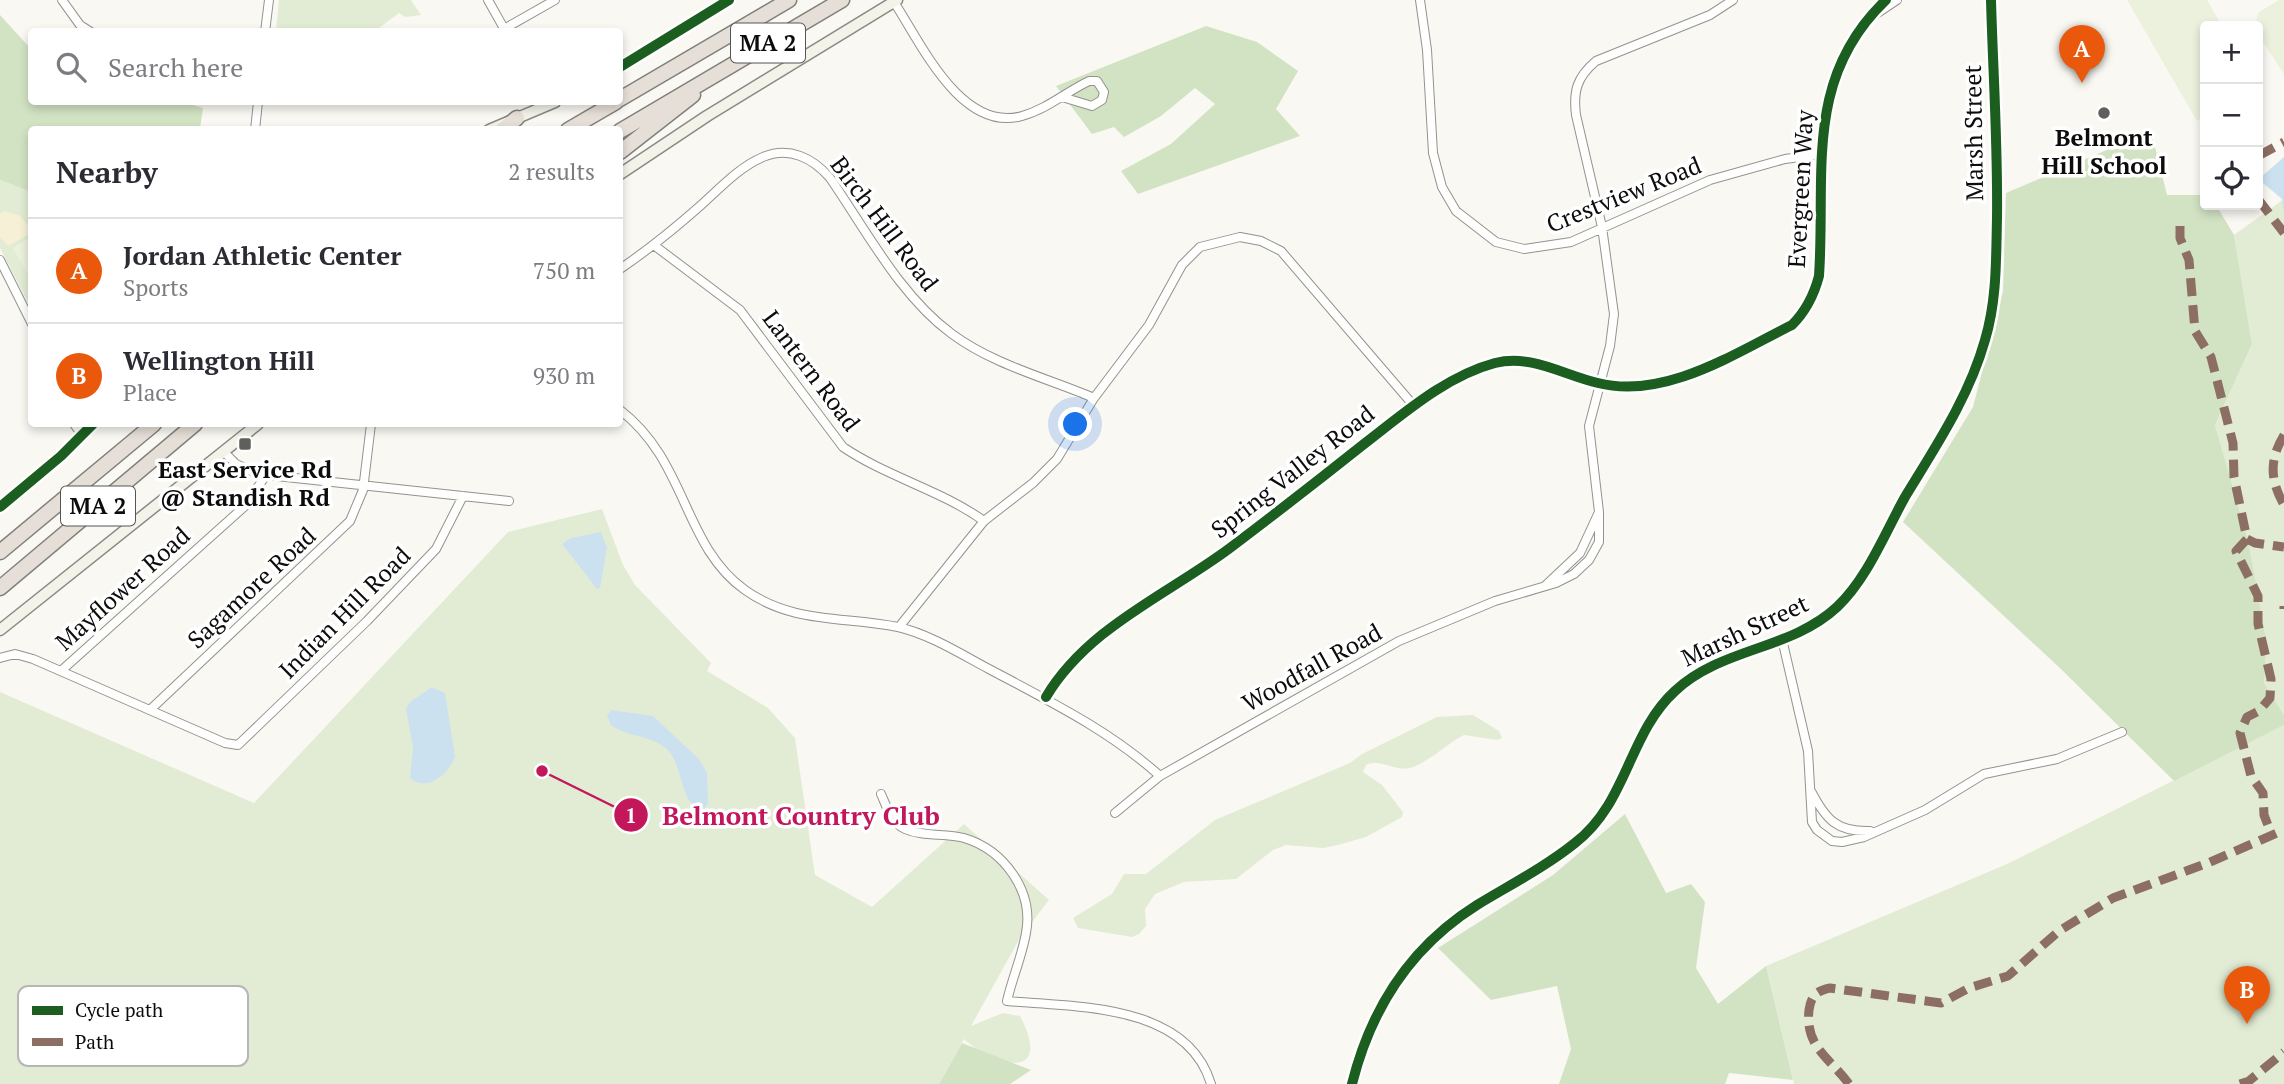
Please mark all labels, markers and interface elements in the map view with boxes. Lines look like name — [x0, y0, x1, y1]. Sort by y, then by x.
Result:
map controls — [2200, 21, 2263, 210]
button: + — [2200, 21, 2263, 84]
road number: MA 2 — [731, 24, 805, 62]
pin: A — [2059, 25, 2105, 83]
search box — [28, 28, 623, 105]
icon: search — [52, 48, 90, 86]
text: Search here — [108, 50, 243, 84]
street label: Marsh Street — [1956, 64, 1990, 202]
button: − — [2200, 84, 2263, 147]
marker: Belmont Hill School — [2096, 105, 2112, 121]
street label: Evergreen Way — [1780, 108, 1820, 269]
place label: Belmont Hill School — [2041, 121, 2167, 181]
button: locate — [2200, 147, 2263, 210]
street label: Crestview Road — [1541, 148, 1706, 240]
street label: Birch Hill Road — [824, 150, 946, 297]
text: Nearby — [56, 152, 158, 192]
text: 2 results — [508, 156, 595, 187]
text: Jordan Athletic Center — [123, 238, 401, 272]
text: A — [71, 255, 87, 286]
text: 750 m — [533, 255, 595, 286]
text: Sports — [123, 272, 188, 303]
street label: Lantern Road — [756, 304, 868, 437]
text: Wellington Hill — [123, 343, 315, 377]
text: B — [72, 360, 86, 391]
text: 930 m — [533, 360, 595, 391]
text: Place — [123, 377, 177, 408]
street label: Spring Valley Road — [1204, 397, 1381, 545]
your location — [1058, 407, 1092, 441]
marker: East Service Rd @ Standish Rd — [237, 436, 253, 452]
place label: East Service Rd @ Standish Rd — [158, 453, 333, 513]
road number: MA 2 — [61, 486, 135, 526]
street label: Mayflower Road — [48, 519, 196, 657]
street label: Sagamore Road — [180, 520, 322, 655]
street label: Indian Hill Road — [271, 539, 417, 685]
street label: Marsh Street — [1676, 587, 1813, 673]
street label: Woodfall Road — [1236, 616, 1387, 719]
callout: Belmont Country Club — [614, 792, 954, 839]
text: Belmont Country Club — [662, 798, 940, 832]
text: 1 — [625, 801, 637, 829]
pin: B — [2224, 966, 2270, 1024]
legend — [18, 986, 248, 1066]
text: Cycle path — [75, 997, 163, 1022]
text: Path — [75, 1029, 114, 1054]

